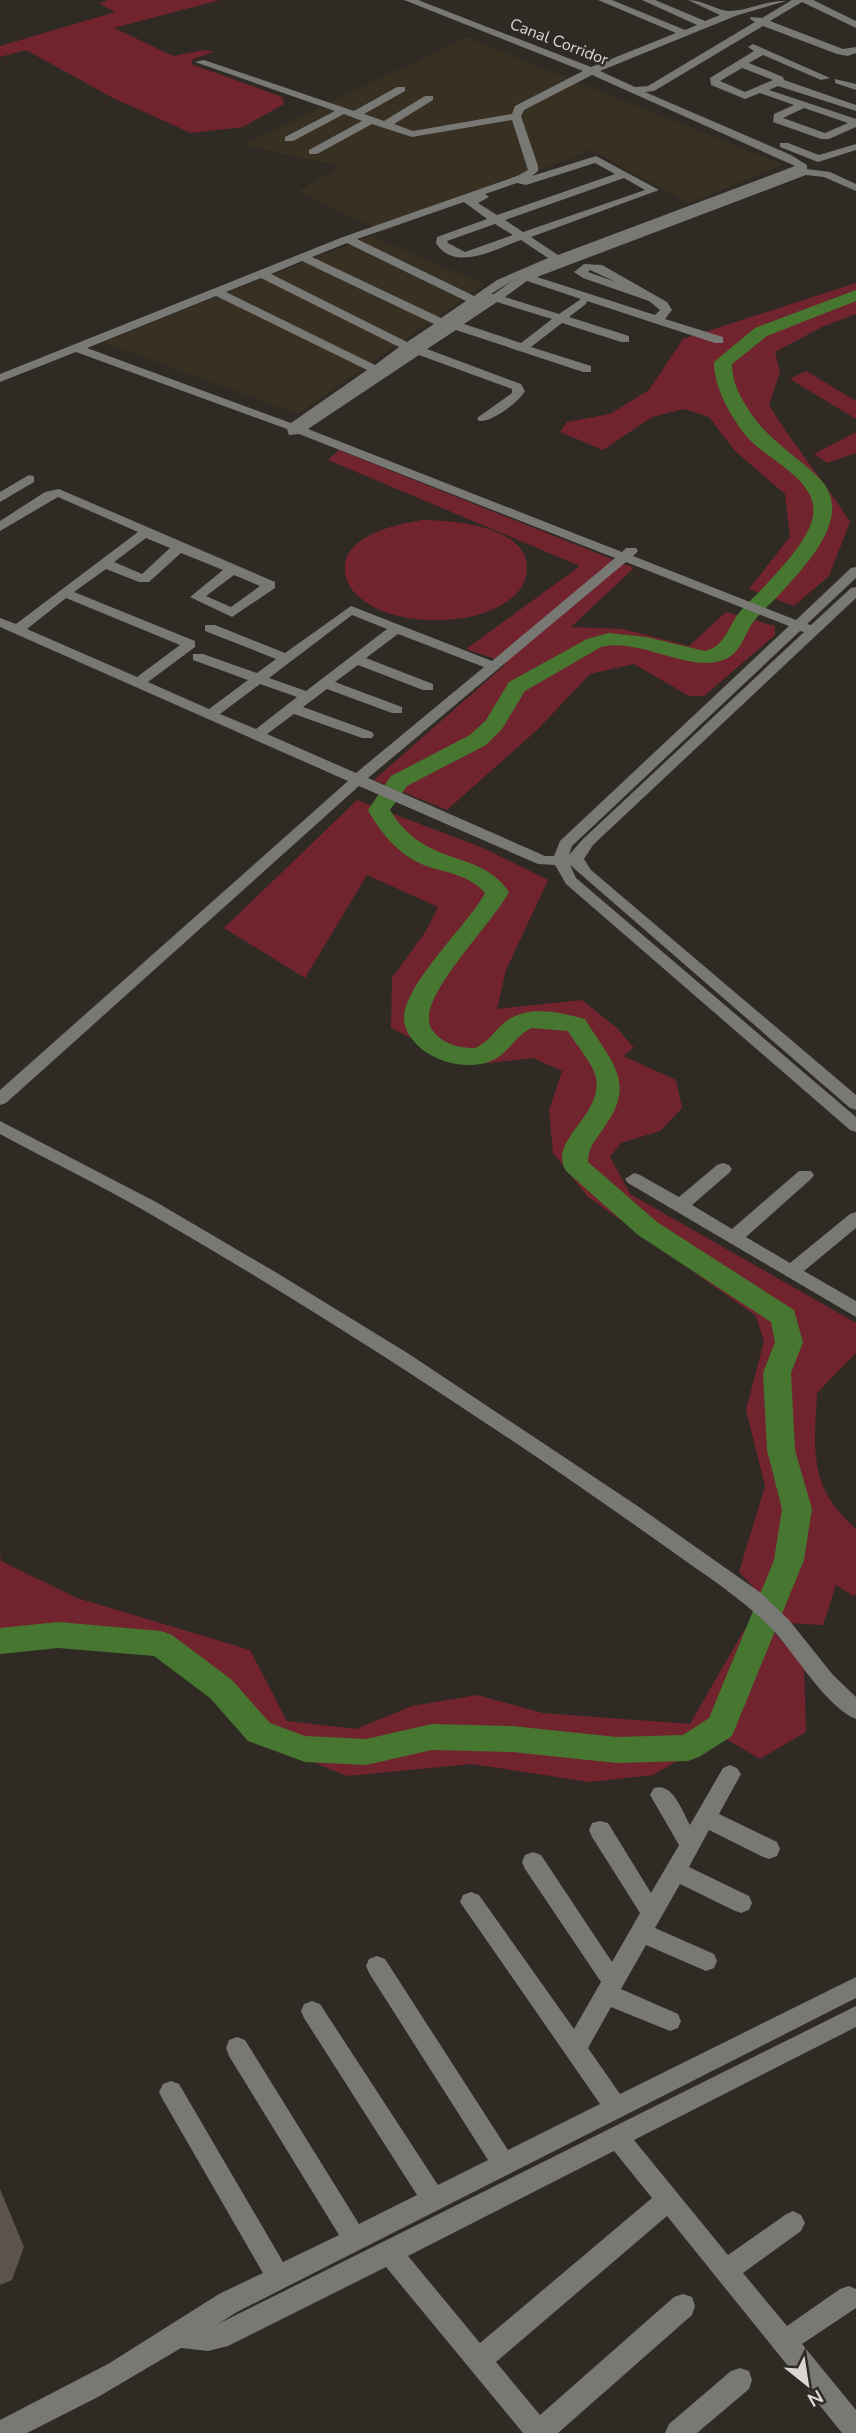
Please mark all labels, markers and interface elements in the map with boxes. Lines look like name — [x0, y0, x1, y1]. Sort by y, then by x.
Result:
street label: Canal Corridor — [507, 13, 612, 71]
north arrow — [772, 2349, 842, 2419]
text: N — [802, 2383, 828, 2413]

